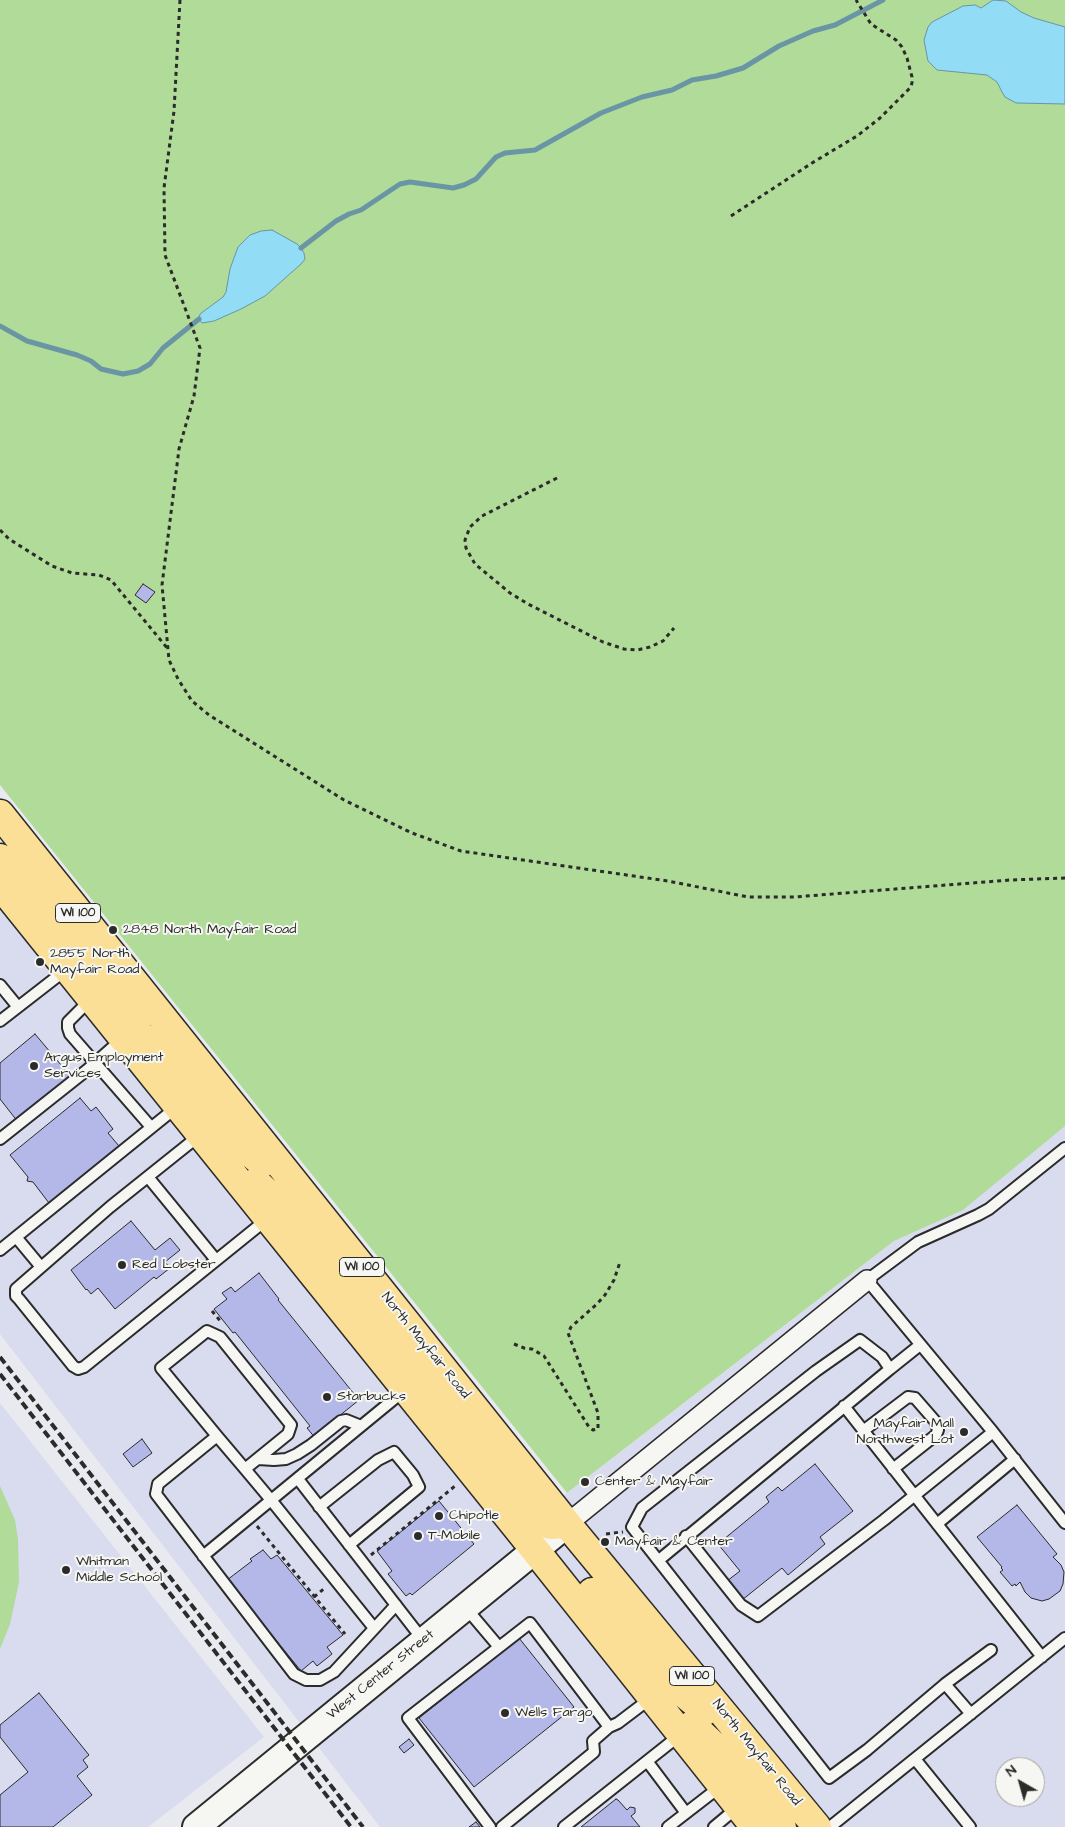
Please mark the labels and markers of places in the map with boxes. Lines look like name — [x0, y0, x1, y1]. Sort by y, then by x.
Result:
place label: 2848 North Mayfair Road — [123, 922, 296, 938]
marker: 2848 North Mayfair Road — [107, 924, 119, 936]
place label: 2855 North Mayfair Road — [50, 946, 139, 979]
marker: 2855 North Mayfair Road — [34, 956, 46, 968]
place label: Argus Employment Services — [44, 1050, 164, 1082]
marker: Argus Employment Services — [28, 1060, 40, 1072]
place label: Red Lobster — [132, 1257, 216, 1273]
marker: Red Lobster — [116, 1259, 128, 1271]
place label: Starbucks — [337, 1389, 406, 1405]
marker: Starbucks — [321, 1391, 333, 1403]
place label: Mayfair Mall Northwest Lot — [857, 1416, 954, 1448]
marker: Mayfair Mall Northwest Lot — [958, 1426, 970, 1438]
place label: Center & Mayfair — [595, 1474, 713, 1490]
marker: Center & Mayfair — [579, 1476, 591, 1488]
place label: Chipotle — [449, 1508, 499, 1524]
marker: Chipotle — [433, 1510, 445, 1522]
place label: T-Mobile — [428, 1528, 480, 1544]
marker: T-Mobile — [412, 1530, 424, 1542]
place label: Mayfair & Center — [615, 1534, 733, 1550]
marker: Mayfair & Center — [599, 1536, 611, 1548]
place label: Whitman Middle School — [76, 1554, 162, 1586]
marker: Whitman Middle School — [60, 1564, 72, 1576]
place label: Wells Fargo — [515, 1705, 592, 1721]
marker: Wells Fargo — [499, 1707, 511, 1719]

